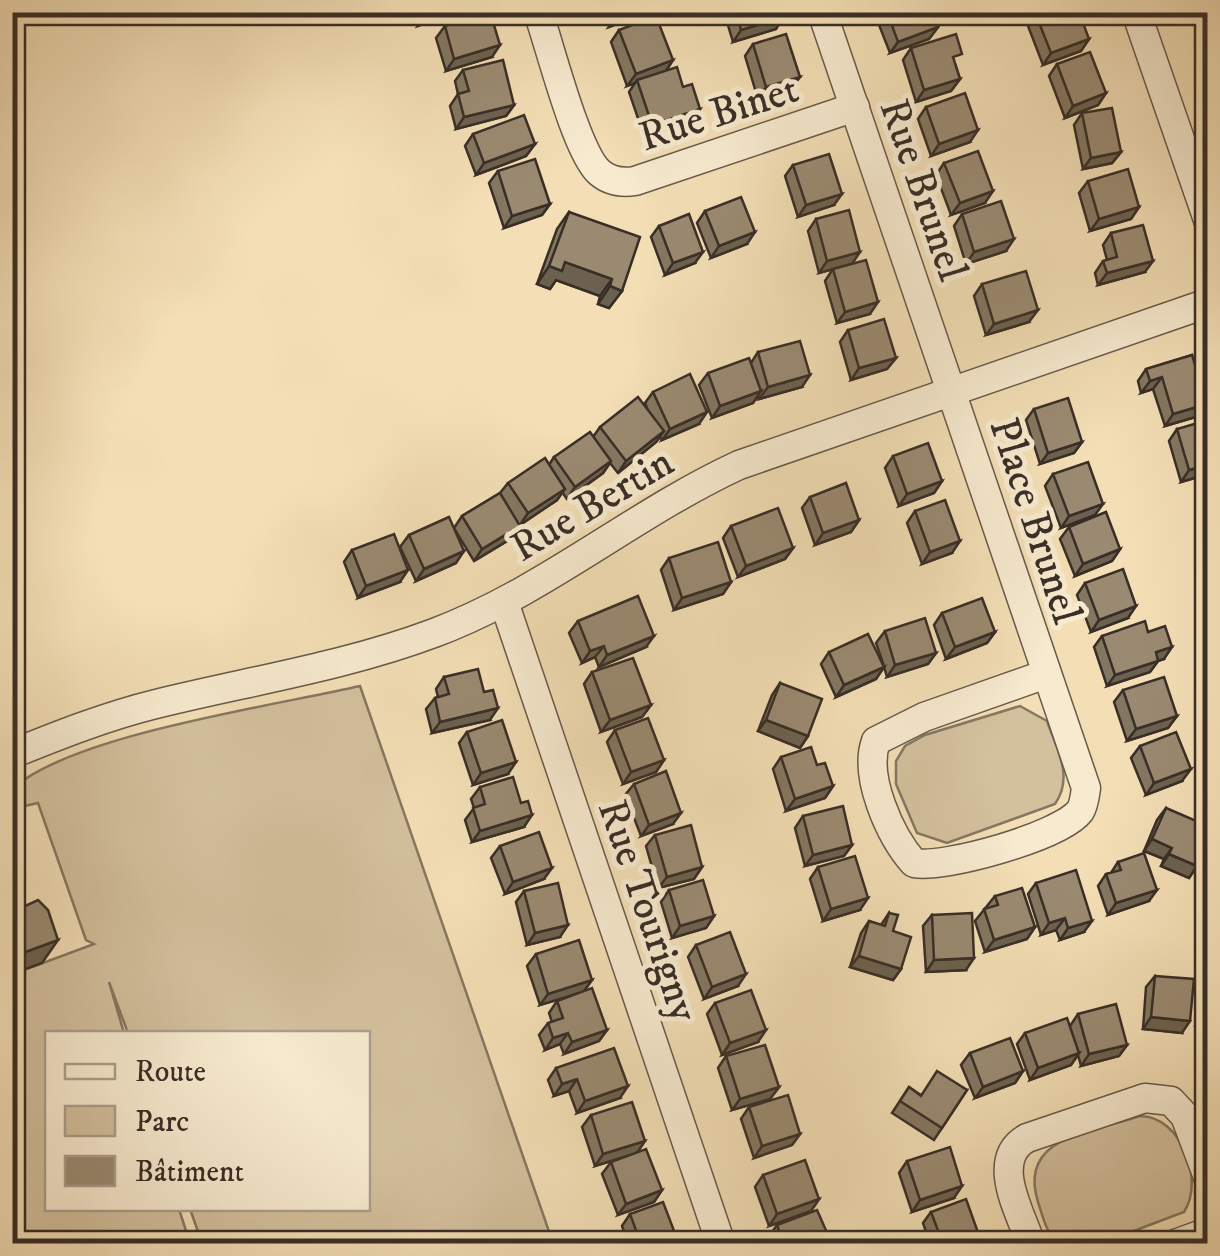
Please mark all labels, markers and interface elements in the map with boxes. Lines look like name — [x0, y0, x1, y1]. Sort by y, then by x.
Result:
street label: Rue Binet — [633, 64, 805, 164]
street label: Rue Brunel — [867, 92, 978, 288]
street label: Place Brunel — [976, 412, 1092, 631]
street label: Rue Bertin — [502, 437, 683, 574]
street label: Rue Tourigny — [585, 793, 710, 1030]
legend — [45, 1031, 370, 1211]
text: Route — [135, 1054, 206, 1091]
text: Parc — [135, 1104, 189, 1141]
text: Bâtiment — [135, 1154, 244, 1191]

